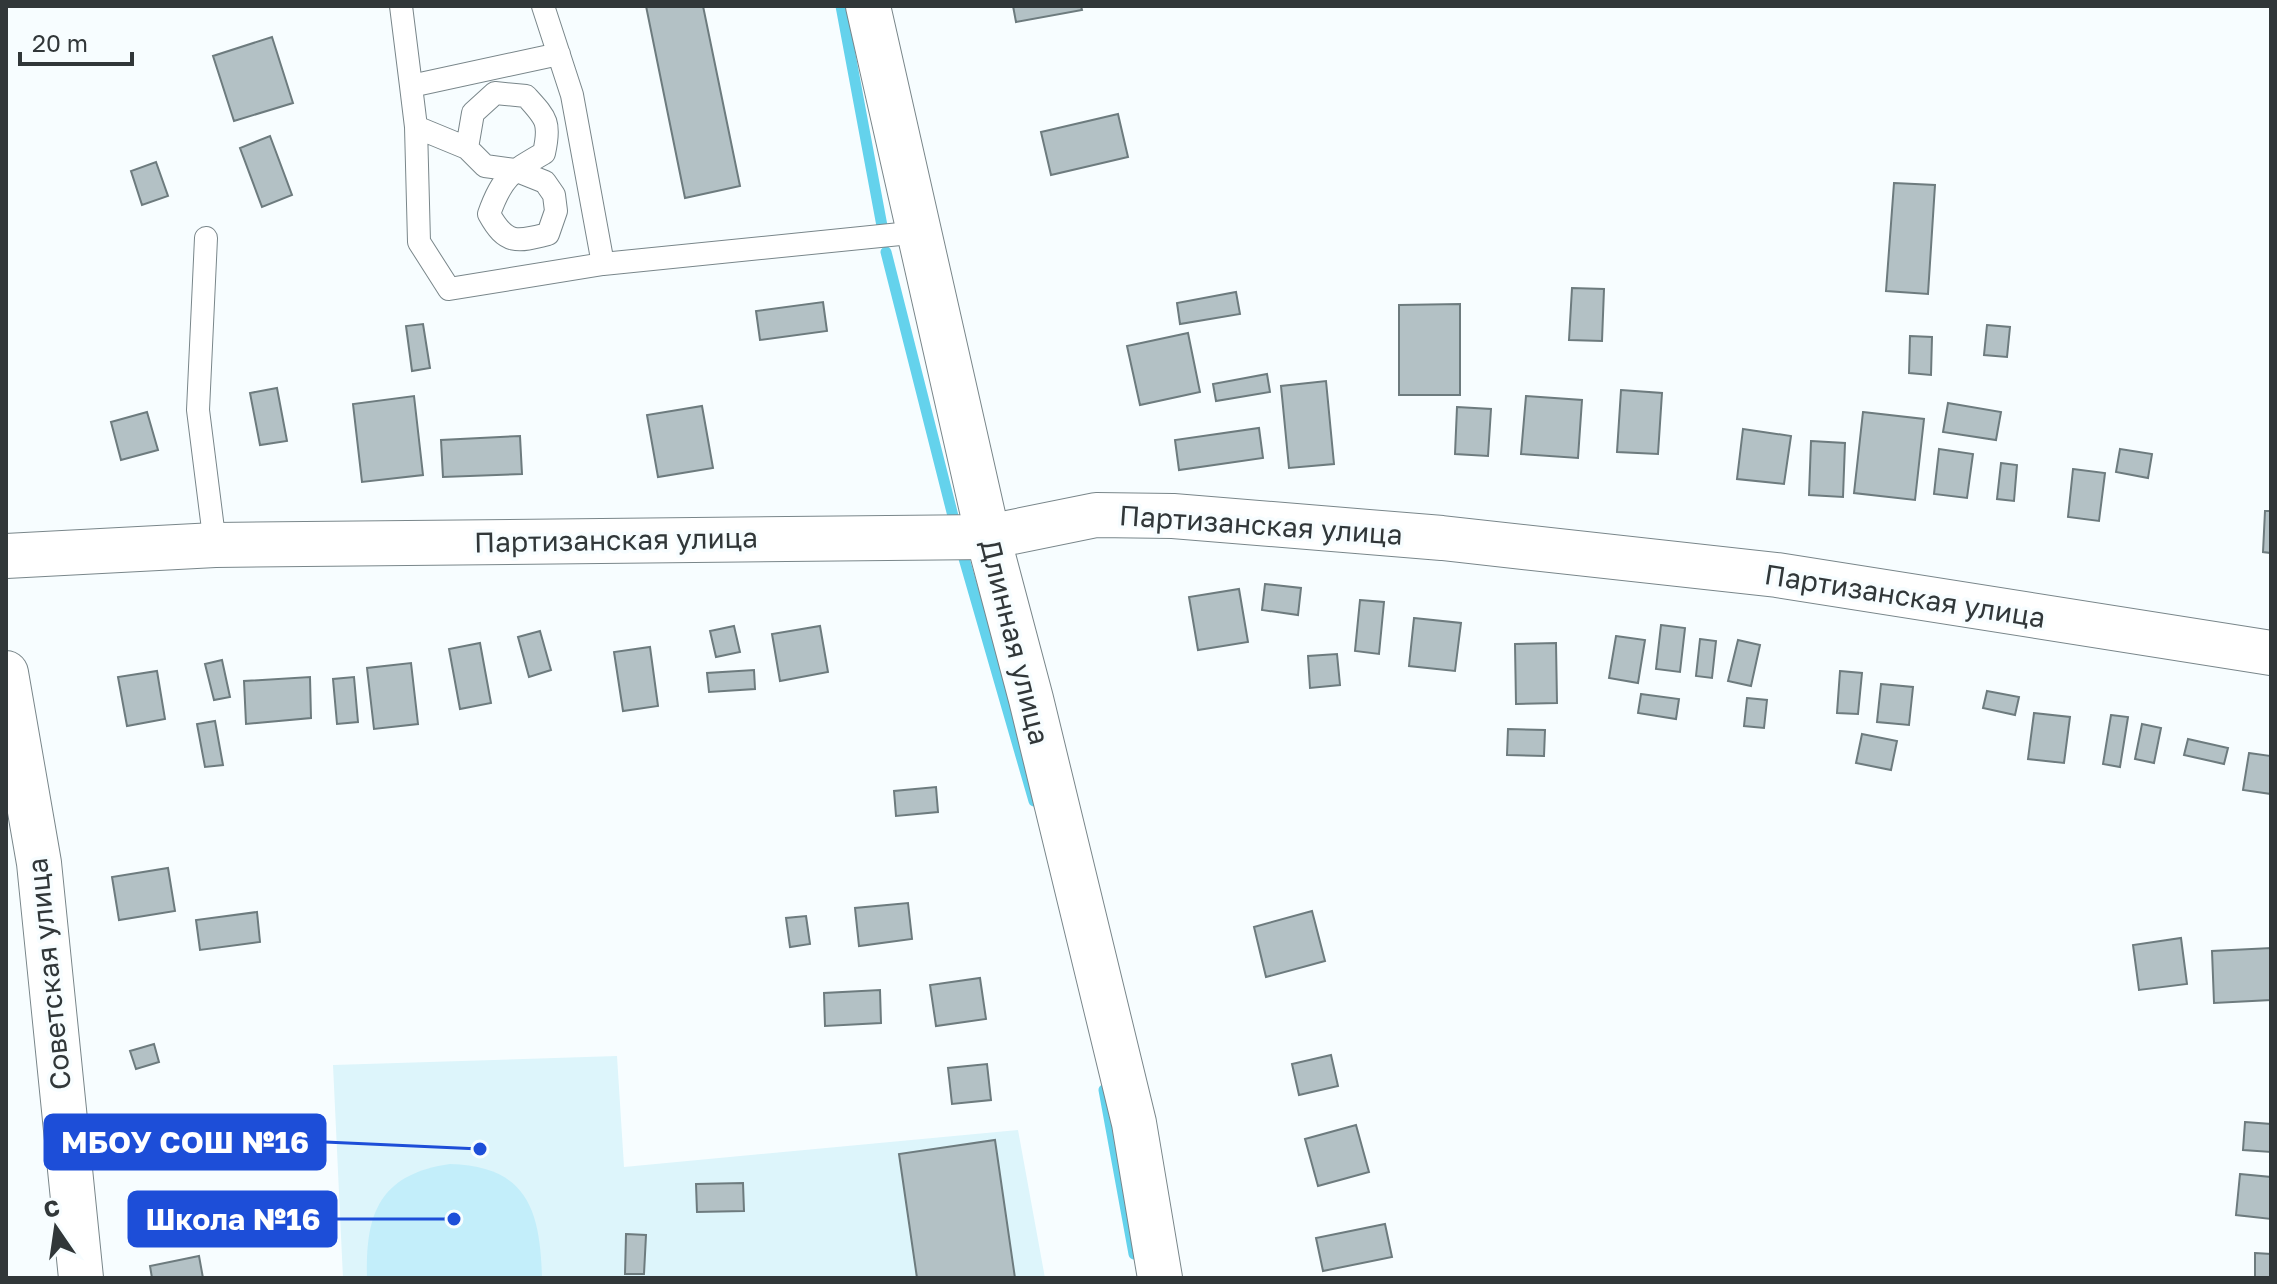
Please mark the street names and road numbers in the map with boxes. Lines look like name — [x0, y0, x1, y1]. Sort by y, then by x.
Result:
street label: Партизанская улица — [1118, 498, 1404, 551]
street label: Партизанская улица — [474, 521, 758, 558]
street label: Длинная улица — [974, 536, 1057, 748]
street label: Партизанская улица — [1762, 557, 2048, 634]
street label: Советская улица — [20, 856, 77, 1092]

